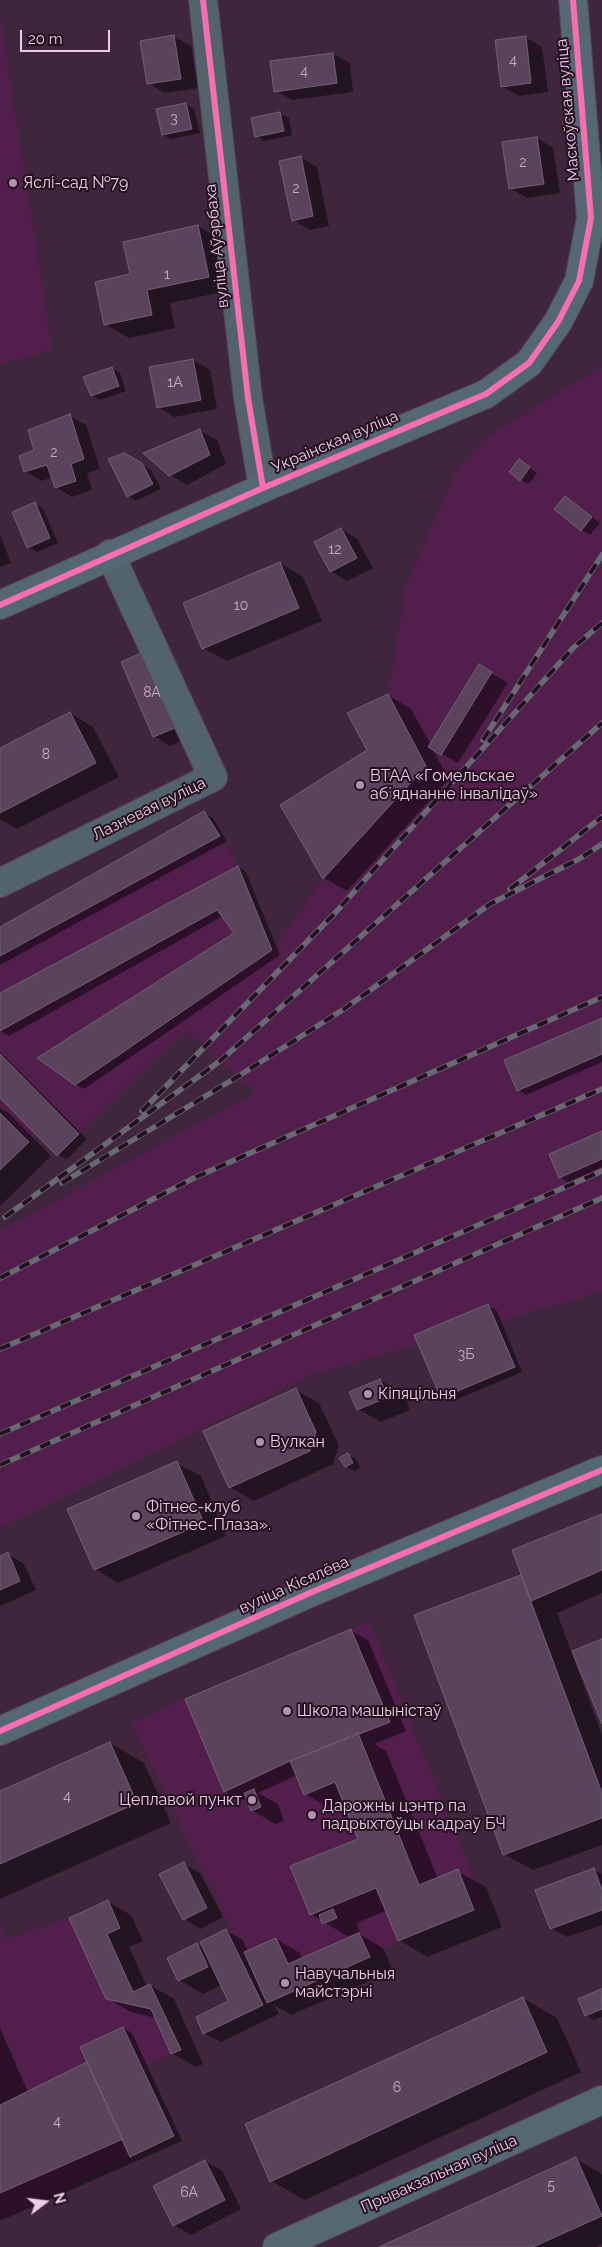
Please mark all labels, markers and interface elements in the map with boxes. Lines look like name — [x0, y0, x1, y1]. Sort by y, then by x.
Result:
scale bar — [22, 20, 112, 52]
text: 20 m — [28, 30, 63, 48]
street label: Маскоўская вуліца — [552, 38, 584, 182]
house number: 4 — [509, 53, 517, 69]
house number: 4 — [300, 64, 308, 80]
house number: 3 — [170, 111, 178, 127]
house number: 2 — [519, 155, 527, 171]
place label: Яслі-сад №79 — [23, 173, 128, 193]
marker: Яслі-сад №79 — [7, 177, 19, 189]
house number: 2 — [292, 181, 300, 197]
street label: вуліца Аўэрбаха — [201, 183, 233, 309]
house number: 1 — [164, 267, 170, 283]
house number: 1А — [167, 375, 183, 391]
street label: Украінская вуліца — [269, 407, 401, 477]
house number: 2 — [50, 445, 58, 461]
house number: 12 — [328, 542, 342, 558]
house number: 10 — [234, 598, 248, 614]
house number: 8А — [143, 685, 161, 701]
house number: 8 — [42, 747, 50, 763]
place label: ВТАА «Гомельскае абʼяднанне інвалідаў» — [370, 766, 538, 804]
street label: Лазневая вуліца — [89, 773, 209, 845]
marker: ВТАА «Гомельскае абʼяднанне інвалідаў» — [354, 779, 366, 791]
house number: 3Б — [458, 1347, 474, 1363]
place label: Кіпяцільня — [378, 1384, 456, 1404]
marker: Кіпяцільня — [362, 1388, 374, 1400]
place label: Вулкан — [270, 1432, 325, 1452]
marker: Вулкан — [254, 1436, 266, 1448]
place label: Фітнес-клуб «Фітнес-Плаза». — [146, 1497, 271, 1535]
marker: Фітнес-клуб «Фітнес-Плаза». — [130, 1510, 142, 1522]
street label: вуліца Кісялёва — [236, 1552, 352, 1618]
place label: Школа машыністаў — [297, 1701, 441, 1721]
marker: Школа машыністаў — [281, 1705, 293, 1717]
house number: 4 — [63, 1789, 71, 1805]
place label: Цеплавой пункт — [119, 1790, 242, 1810]
marker: Цеплавой пункт — [246, 1794, 258, 1806]
place label: Дарожны цэнтр па падрыхтоўцы кадраў БЧ — [322, 1796, 506, 1834]
marker: Дарожны цэнтр па падрыхтоўцы кадраў БЧ — [306, 1809, 318, 1821]
place label: Навучальныя майстэрні — [295, 1964, 395, 2002]
marker: Навучальныя майстэрні — [279, 1977, 291, 1989]
house number: 6 — [393, 2080, 401, 2096]
house number: 4 — [53, 2114, 61, 2130]
street label: Прывакзальная вуліца — [358, 2131, 520, 2217]
north arrow — [20, 2177, 70, 2227]
house number: 5 — [547, 2178, 555, 2194]
house number: 6А — [180, 2185, 198, 2201]
text: N — [50, 2191, 69, 2205]

